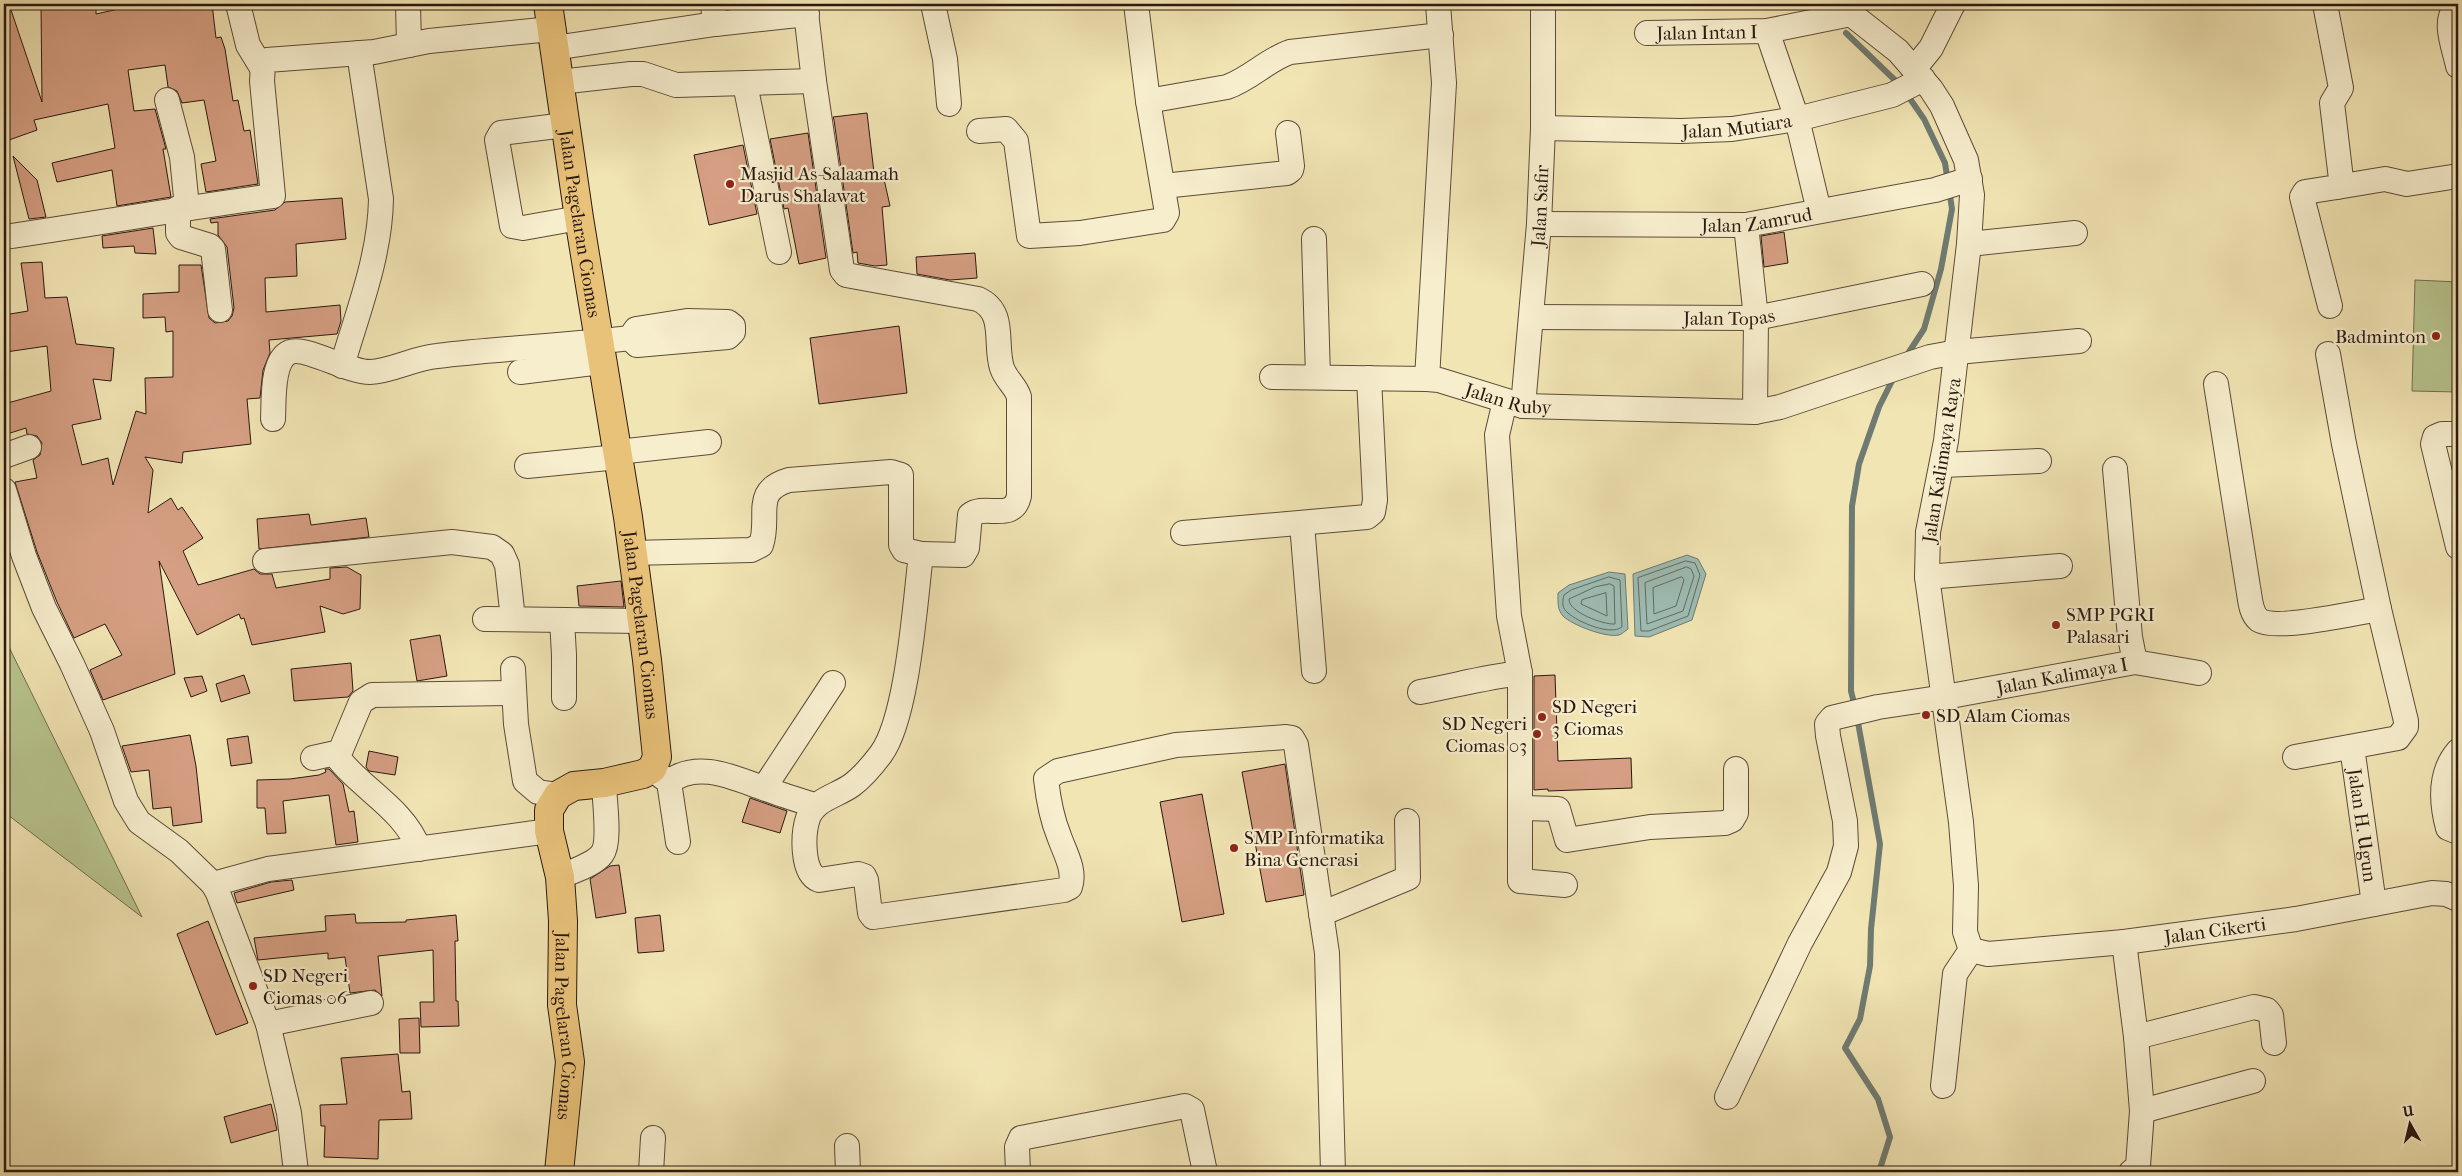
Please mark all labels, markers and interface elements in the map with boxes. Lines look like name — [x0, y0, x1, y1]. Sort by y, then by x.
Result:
street label: Jalan Intan I — [1654, 21, 1758, 45]
street label: Jalan Mutiara — [1679, 110, 1794, 143]
street label: Jalan Pagelaran Ciomas — [554, 126, 605, 319]
place label: Masjid As-Salaamah Darus Shalawat — [740, 163, 899, 207]
street label: Jalan Safir — [1527, 163, 1553, 250]
marker: Masjid As-Salaamah Darus Shalawat — [724, 178, 736, 190]
street label: Jalan Zamrud — [1699, 203, 1814, 237]
street label: Jalan Topas — [1681, 304, 1777, 330]
place label: Badminton — [2335, 326, 2426, 348]
marker: Badminton — [2430, 330, 2442, 342]
street label: Jalan Kalimaya Raya — [1918, 376, 1966, 546]
street label: Jalan Ruby — [1460, 378, 1553, 419]
street label: Jalan Pagelaran Ciomas — [618, 528, 663, 720]
place label: SMP PGRI Palasari — [2066, 604, 2155, 648]
marker: SMP PGRI Palasari — [2050, 619, 2062, 631]
street label: Jalan Kalimaya I — [1993, 654, 2130, 700]
place label: SD Negeri 3 Ciomas — [1552, 696, 1637, 740]
place label: SD Alam Ciomas — [1936, 705, 2070, 727]
marker: SD Alam Ciomas — [1920, 709, 1932, 721]
marker: SD Negeri 3 Ciomas — [1536, 711, 1548, 723]
place label: SD Negeri Ciomas 03 — [1442, 713, 1527, 757]
marker: SD Negeri Ciomas 03 — [1531, 728, 1543, 740]
street label: Jalan H. Ugun — [2343, 765, 2381, 884]
place label: SMP Informatika Bina Generasi — [1244, 827, 1384, 871]
marker: SMP Informatika Bina Generasi — [1228, 842, 1240, 854]
street label: Jalan Cikerti — [2161, 913, 2268, 949]
street label: Jalan Pagelaran Ciomas — [550, 929, 580, 1121]
place label: SD Negeri Ciomas 06 — [263, 965, 348, 1009]
marker: SD Negeri Ciomas 06 — [247, 980, 259, 992]
north arrow — [2384, 1098, 2434, 1148]
text: U — [2401, 1102, 2415, 1121]

